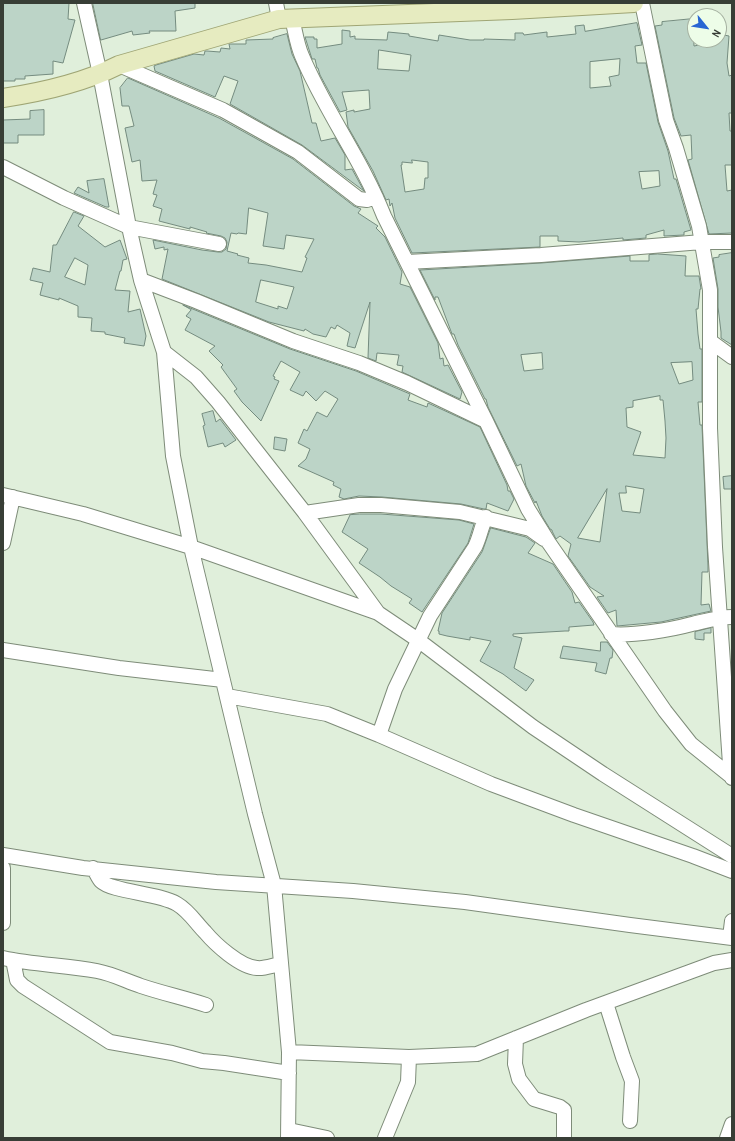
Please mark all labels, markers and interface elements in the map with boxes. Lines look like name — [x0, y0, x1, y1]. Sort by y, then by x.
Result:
north arrow — [687, 8, 727, 48]
text: N — [709, 27, 724, 40]

